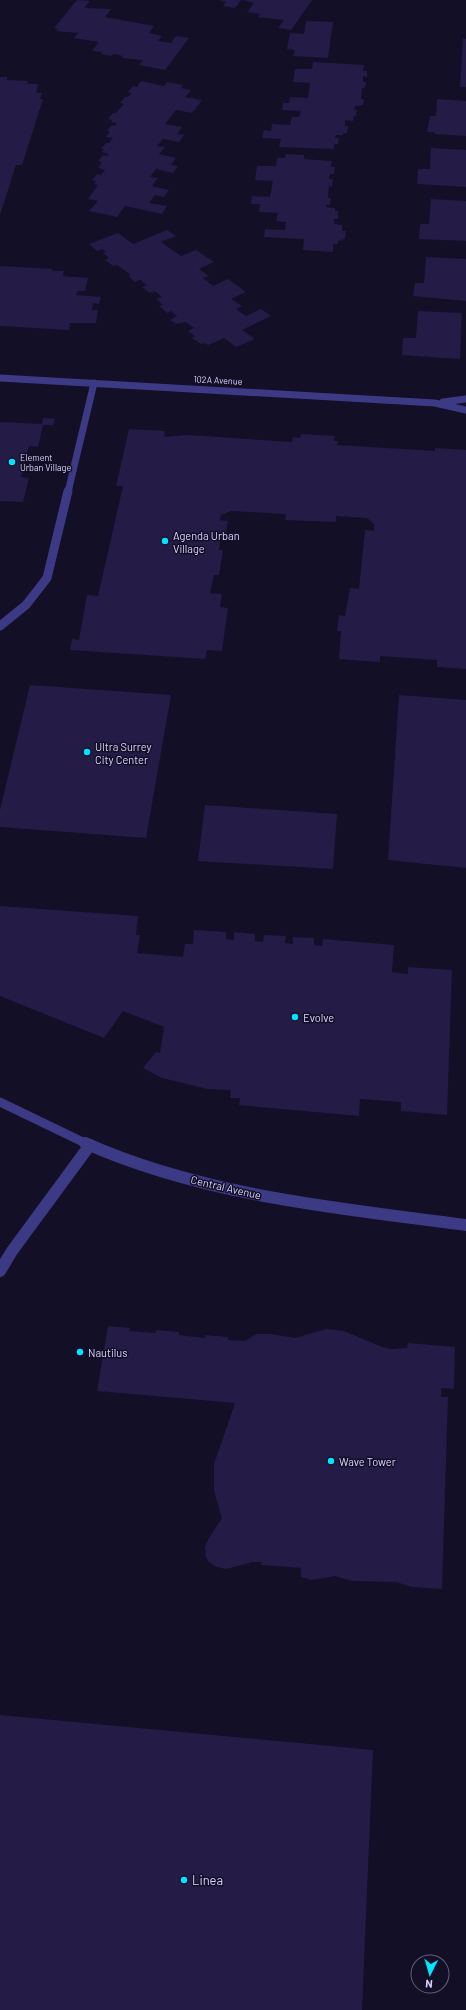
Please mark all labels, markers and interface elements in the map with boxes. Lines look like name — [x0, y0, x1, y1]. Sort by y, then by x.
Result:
street label: 102A Avenue — [193, 373, 243, 387]
place label: Element Urban Village — [20, 452, 71, 473]
marker: Element Urban Village — [7, 457, 17, 467]
place label: Agenda Urban Village — [173, 529, 240, 555]
marker: Agenda Urban Village — [160, 536, 170, 546]
place label: Ultra Surrey City Center — [95, 740, 152, 766]
marker: Ultra Surrey City Center — [82, 747, 92, 757]
place label: Evolve — [303, 1011, 334, 1024]
marker: Evolve — [290, 1012, 300, 1022]
street label: Central Avenue — [190, 1173, 263, 1201]
place label: Nautilus — [88, 1346, 127, 1359]
marker: Nautilus — [75, 1347, 85, 1357]
place label: Wave Tower — [339, 1455, 396, 1468]
marker: Wave Tower — [326, 1456, 336, 1466]
place label: Linea — [192, 1872, 223, 1888]
marker: Linea — [179, 1875, 189, 1885]
north arrow — [410, 1954, 450, 1994]
text: N — [425, 1978, 433, 1991]

